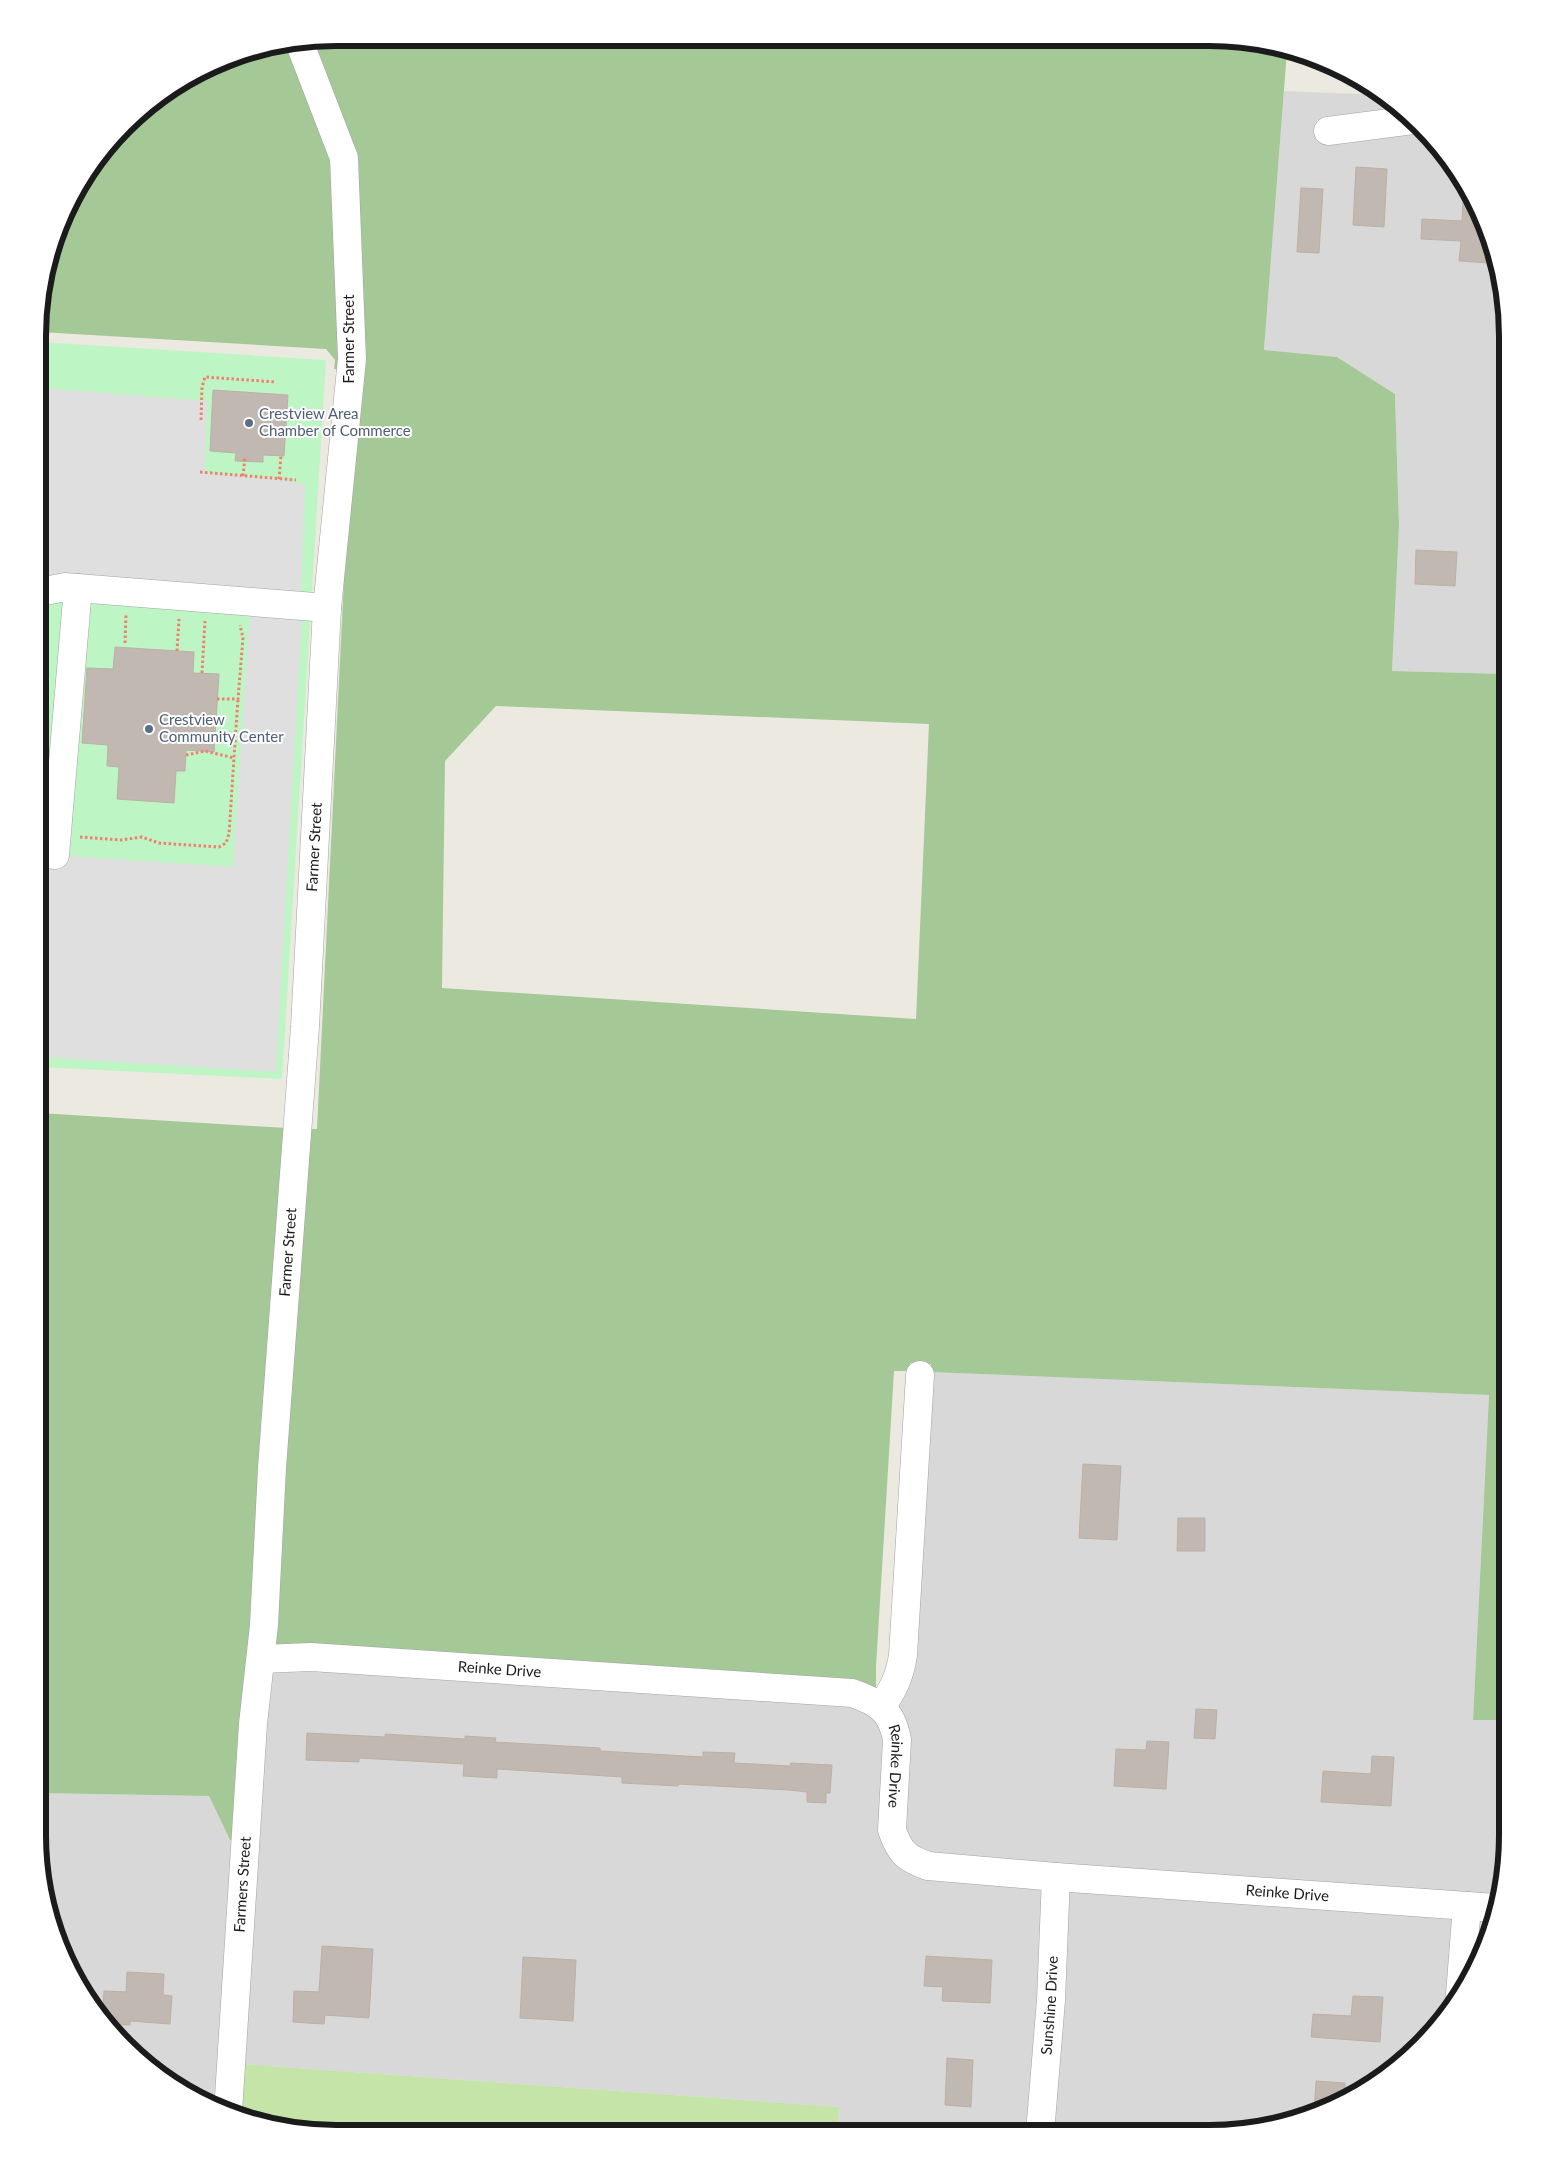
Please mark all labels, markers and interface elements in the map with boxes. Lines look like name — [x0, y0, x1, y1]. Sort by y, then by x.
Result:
street label: Farmer Street — [339, 294, 357, 384]
place label: Crestview Area Chamber of Commerce — [259, 404, 411, 439]
marker: Crestview Area Chamber of Commerce — [243, 417, 255, 429]
place label: Crestview Community Center — [159, 710, 284, 745]
marker: Crestview Community Center — [143, 723, 155, 735]
street label: Farmer Street — [302, 801, 325, 892]
street label: Farmer Street — [275, 1206, 299, 1297]
street label: Reinke Drive — [457, 1657, 542, 1680]
street label: Reinke Drive — [885, 1722, 907, 1808]
street label: Farmers Street — [230, 1835, 254, 1933]
street label: Reinke Drive — [1245, 1880, 1330, 1904]
street label: Sunshine Drive — [1036, 1955, 1061, 2056]

